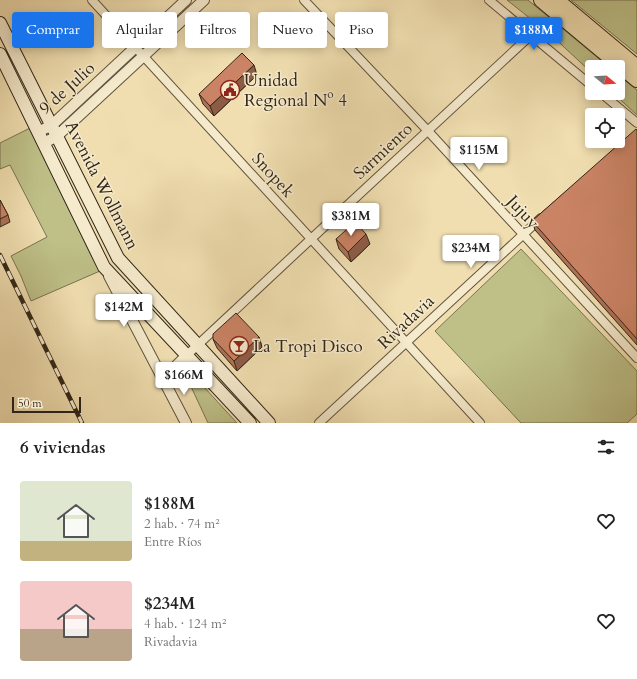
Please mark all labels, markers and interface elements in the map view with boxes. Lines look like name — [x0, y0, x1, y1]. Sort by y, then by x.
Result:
chip: Comprar — [12, 12, 94, 48]
chip: Alquilar — [102, 12, 177, 48]
chip: Filtros — [185, 12, 250, 48]
chip: Nuevo — [258, 12, 327, 48]
chip: Piso — [335, 12, 388, 48]
pin: $188M — [506, 17, 562, 51]
text: $188M — [514, 21, 554, 39]
street label: 9 de Julio — [34, 57, 100, 119]
north arrow — [585, 60, 625, 100]
map controls — [585, 60, 625, 148]
place label: Unidad Regional Nº 4 — [244, 69, 347, 112]
public building icon: Unidad Regional Nº 4 — [219, 79, 241, 101]
button: locate — [585, 108, 625, 148]
street label: Avenida Wollmann — [60, 117, 145, 254]
street label: Sarmiento — [348, 118, 418, 184]
pin: $115M — [451, 137, 507, 171]
text: $115M — [459, 141, 499, 159]
street label: Snopek — [247, 148, 300, 203]
street label: Jujuy — [500, 188, 544, 234]
pin: $381M — [323, 203, 379, 237]
text: $381M — [331, 207, 371, 225]
pin: $234M — [443, 235, 499, 269]
text: $234M — [451, 239, 491, 257]
street label: Rivadavia — [373, 289, 440, 354]
pin: $142M — [96, 294, 152, 328]
text: $142M — [104, 298, 144, 316]
bar icon: La Tropi Disco — [228, 335, 250, 357]
place label: La Tropi Disco — [253, 335, 363, 358]
pin: $166M — [156, 362, 212, 396]
text: $166M — [164, 366, 204, 384]
scale bar — [12, 395, 81, 414]
text: 50 m — [18, 396, 42, 411]
text: 6 viviendas — [20, 436, 106, 459]
icon: filters — [595, 436, 617, 458]
text: $188M — [144, 492, 195, 515]
icon: home — [52, 497, 100, 545]
icon: heart — [595, 510, 617, 532]
text: 2 hab. · 74 m² — [144, 515, 220, 533]
text: Entre Ríos — [144, 533, 202, 551]
text: $234M — [144, 592, 195, 615]
icon: home — [52, 597, 100, 645]
icon: heart — [595, 610, 617, 632]
text: 4 hab. · 124 m² — [144, 615, 226, 633]
text: Rivadavia — [144, 633, 197, 651]

